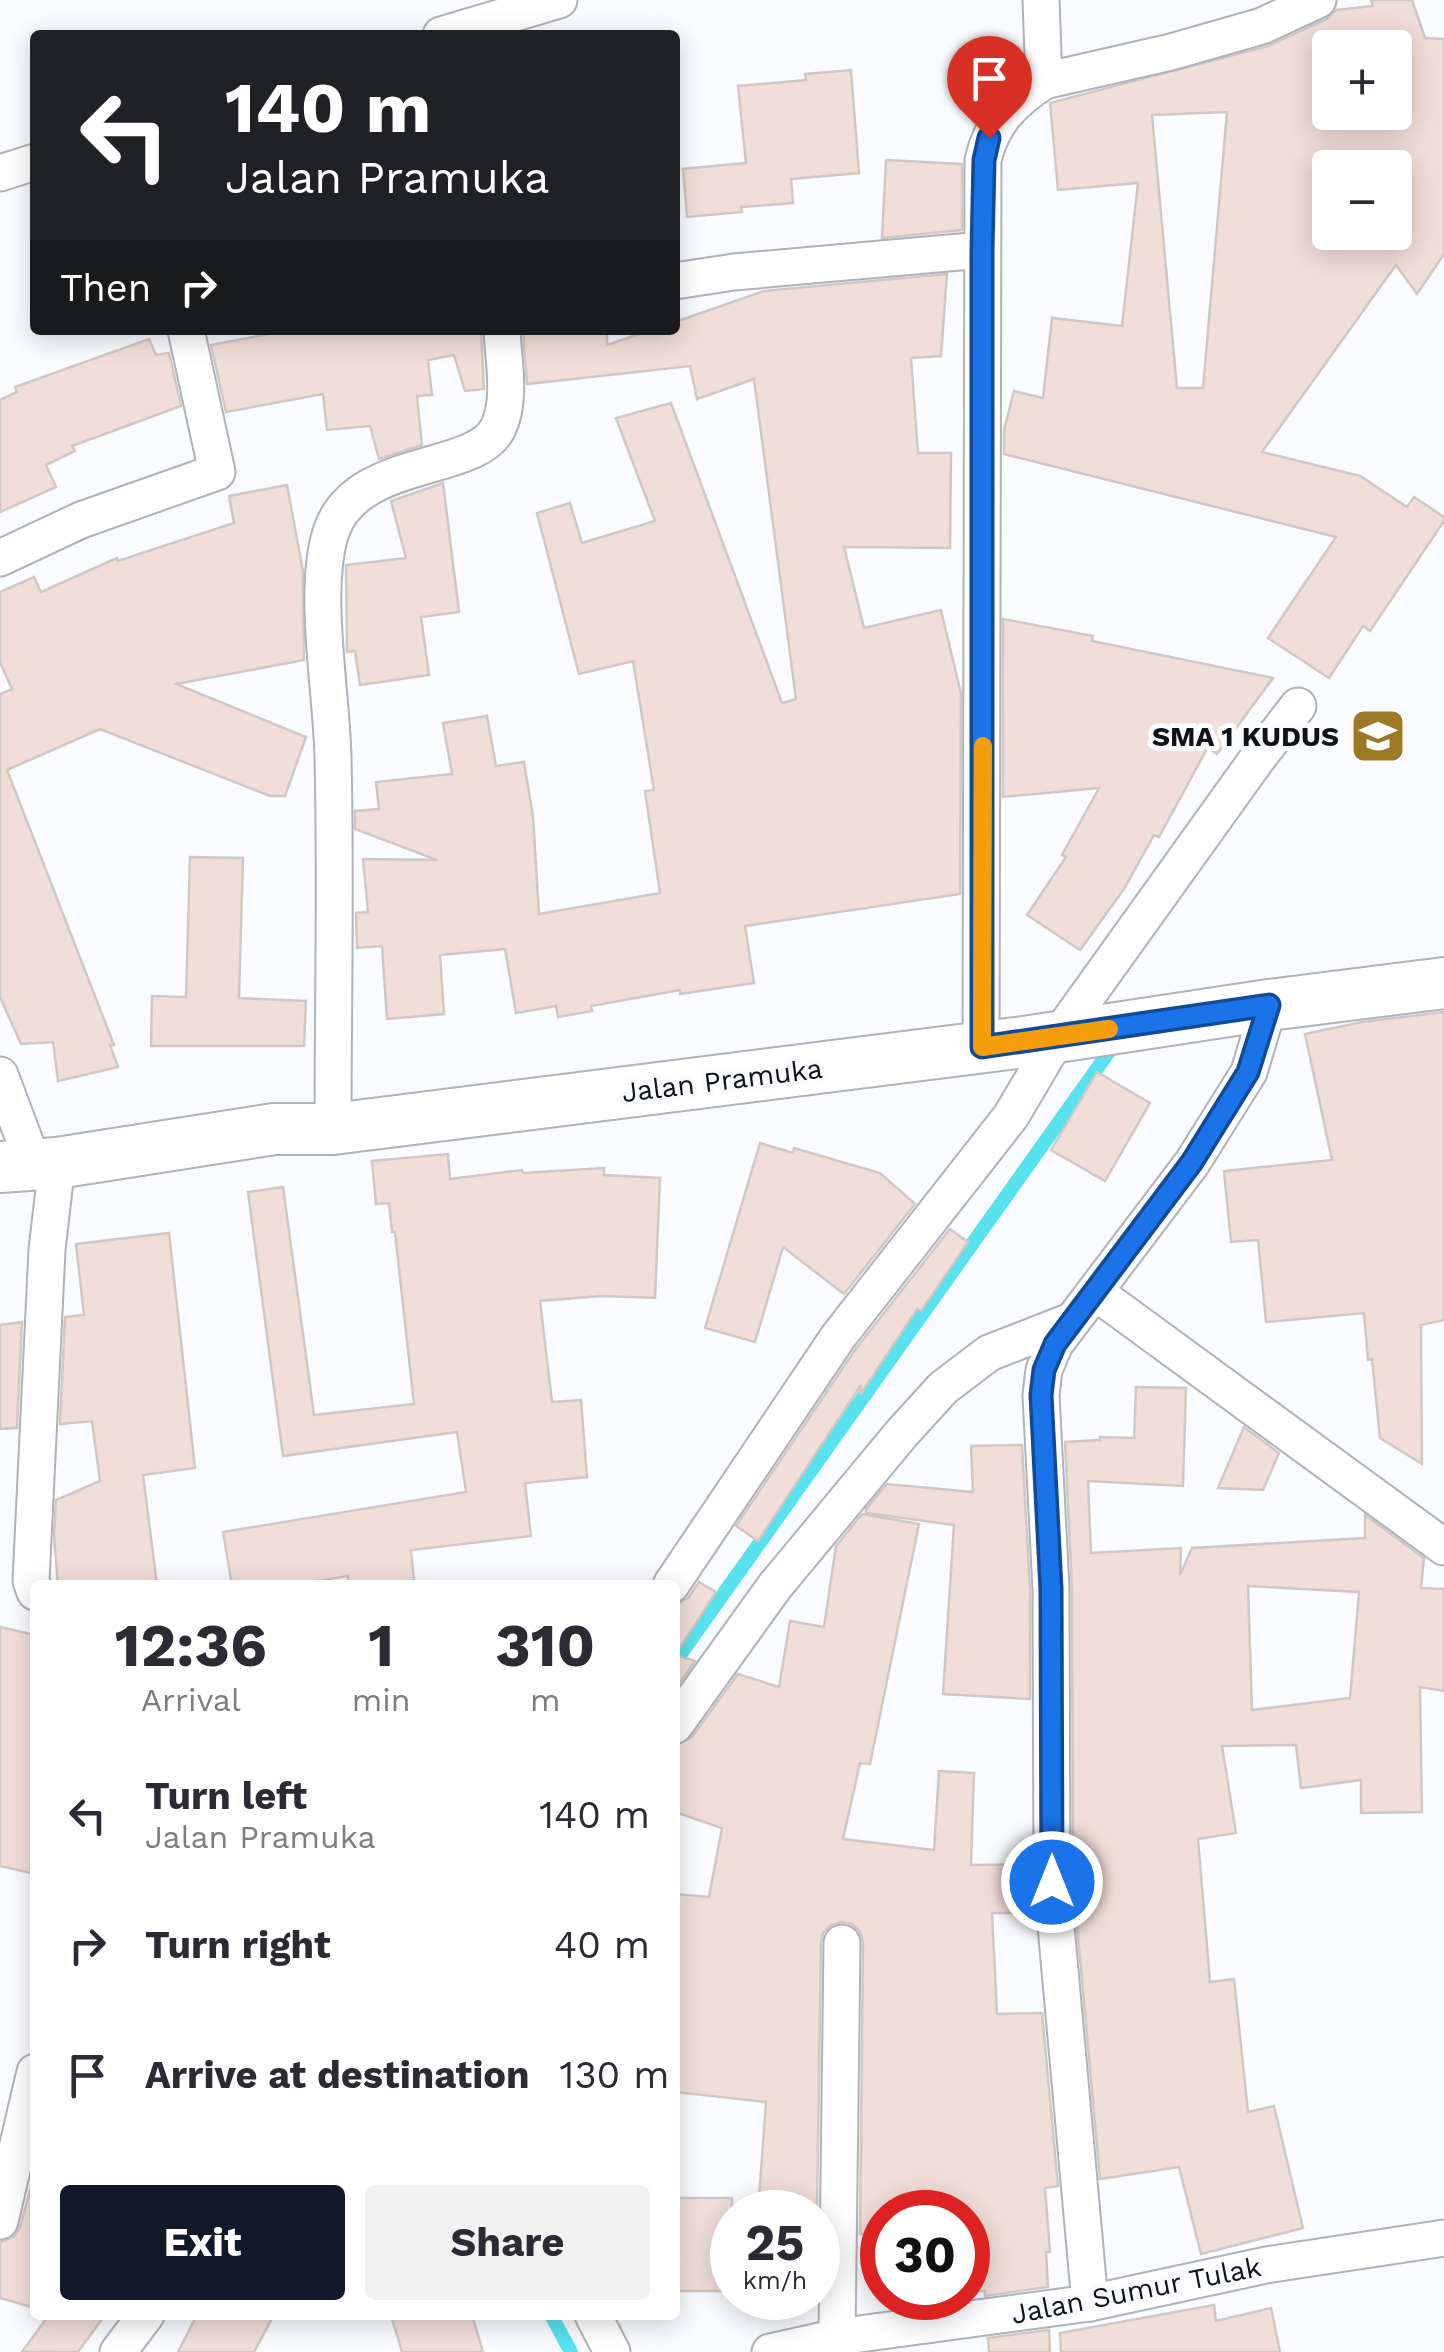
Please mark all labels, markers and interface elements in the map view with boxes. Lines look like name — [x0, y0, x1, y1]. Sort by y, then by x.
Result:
map controls — [1312, 30, 1412, 250]
button: + — [1312, 30, 1412, 130]
pin — [947, 36, 1032, 139]
icon: arrive — [962, 51, 1017, 106]
text: 140 m — [225, 67, 431, 149]
icon: left — [60, 70, 190, 200]
button: − — [1312, 150, 1412, 250]
text: Jalan Pramuka — [225, 151, 549, 204]
icon: right — [171, 260, 226, 315]
text: Then — [60, 266, 151, 310]
school or university icon: SMA 1 KUDUS — [1348, 706, 1408, 766]
place label: SMA 1 KUDUS — [1152, 720, 1339, 753]
street label: Jalan Pramuka — [620, 1052, 824, 1109]
text: 12:36 — [115, 1610, 267, 1681]
text: 1 — [368, 1610, 394, 1681]
text: 310 — [495, 1610, 595, 1681]
text: Arrival — [141, 1681, 241, 1719]
text: min — [352, 1681, 410, 1719]
text: m — [530, 1681, 560, 1719]
text: Turn left — [145, 1774, 307, 1818]
icon: left — [60, 1788, 115, 1843]
text: 140 m — [539, 1793, 650, 1837]
text: Jalan Pramuka — [145, 1818, 376, 1856]
position arrow — [1000, 1830, 1104, 1934]
icon: right — [60, 1918, 115, 1973]
text: Turn right — [145, 1923, 331, 1967]
text: 40 m — [554, 1923, 650, 1967]
icon: arrive — [60, 2048, 115, 2103]
text: Arrive at destination — [145, 2053, 530, 2097]
text: 130 m — [560, 2053, 669, 2097]
button: Exit — [60, 2185, 345, 2300]
button: Share — [365, 2185, 650, 2300]
speed limit sign: 30 — [860, 2190, 990, 2320]
text: 25 — [746, 2213, 804, 2272]
street label: Jalan Sumur Tulak — [1008, 2250, 1264, 2331]
text: km/h — [743, 2266, 807, 2295]

